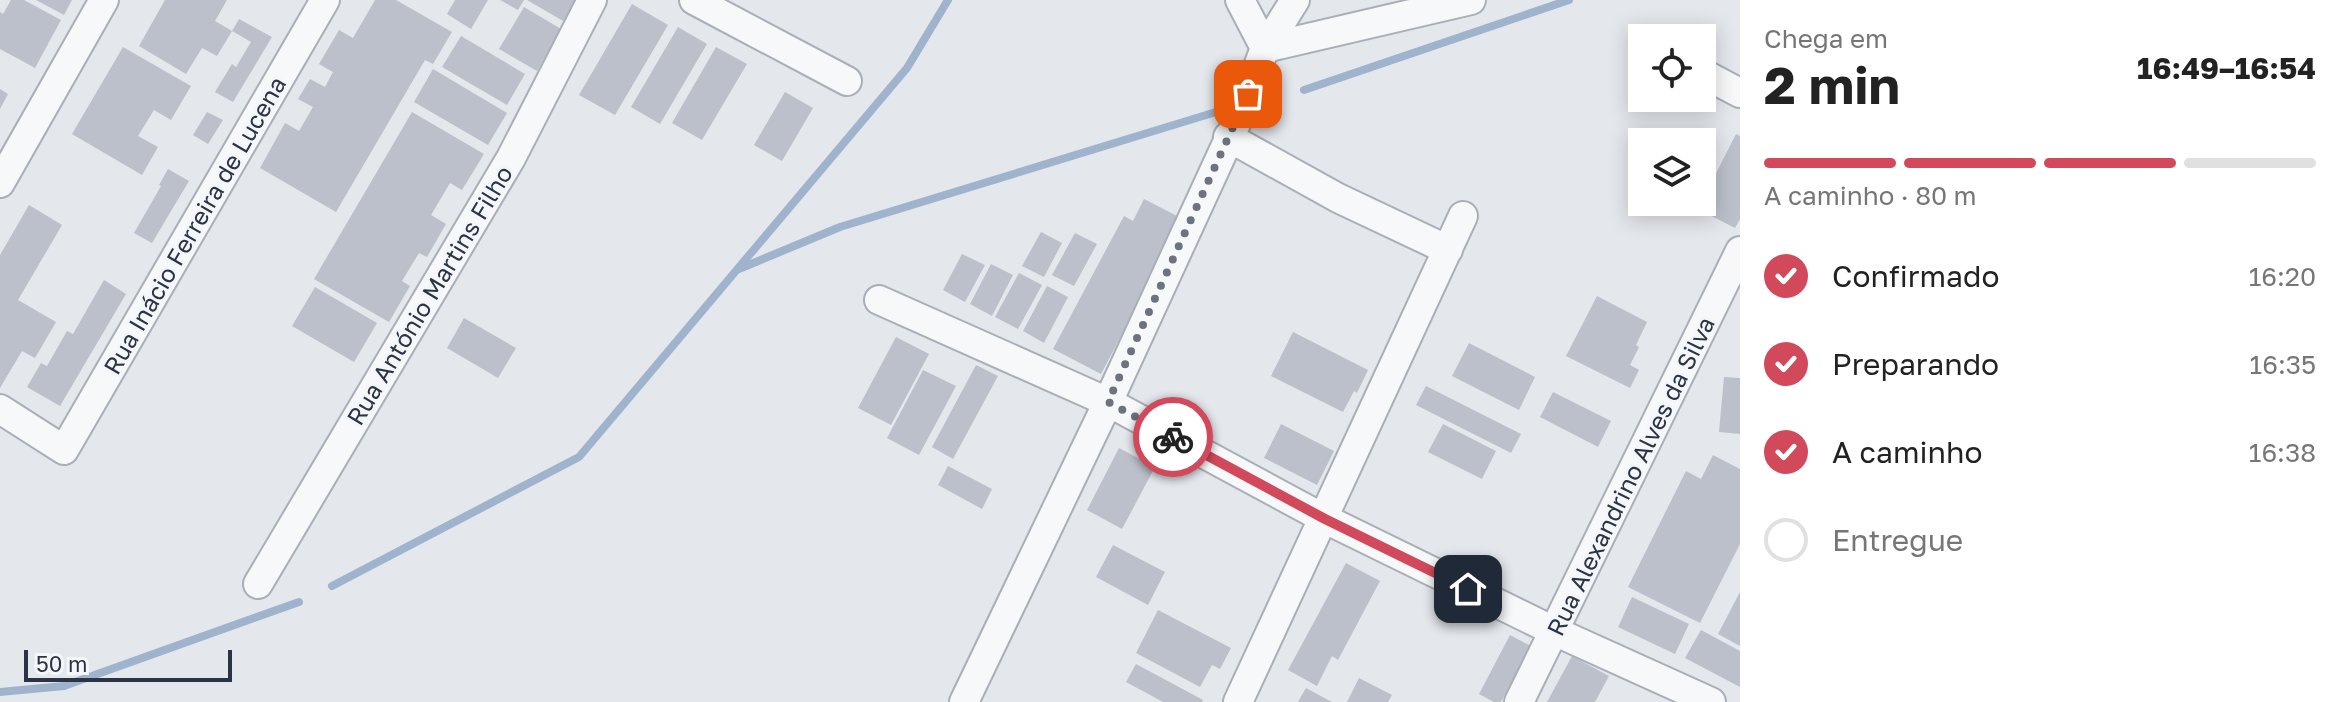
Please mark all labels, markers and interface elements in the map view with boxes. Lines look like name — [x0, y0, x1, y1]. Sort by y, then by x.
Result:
text: Chega em — [1764, 23, 1888, 54]
map controls — [1628, 24, 1716, 216]
button: locate — [1628, 24, 1716, 112]
text: 16:49–16:54 — [2137, 50, 2316, 86]
text: 2 min — [1764, 53, 1900, 115]
pin — [1214, 60, 1282, 128]
street label: Rua Inácio Ferreira de Lucena — [97, 71, 291, 379]
icon: bag — [1226, 72, 1270, 116]
button: layers — [1628, 128, 1716, 216]
street label: Rua António Martins Filho — [340, 160, 518, 430]
text: A caminho · 80 m — [1764, 180, 1977, 211]
icon: check — [1764, 254, 1808, 298]
text: Confirmado — [1832, 258, 2000, 294]
text: 16:20 — [2249, 261, 2316, 292]
street label: Rua Alexandrino Alves da Silva — [1540, 312, 1720, 640]
icon: check — [1764, 342, 1808, 386]
text: Preparando — [1832, 346, 1999, 382]
text: 16:35 — [2250, 349, 2316, 380]
courier — [1133, 397, 1213, 477]
icon: bike — [1151, 415, 1195, 459]
icon: check — [1764, 430, 1808, 474]
text: A caminho — [1832, 434, 1982, 470]
text: 16:38 — [2249, 437, 2316, 468]
text: Entregue — [1832, 522, 1963, 558]
pin — [1434, 555, 1502, 623]
icon: home — [1446, 567, 1490, 611]
scale bar — [24, 646, 232, 682]
text: 50 m — [36, 650, 87, 677]

